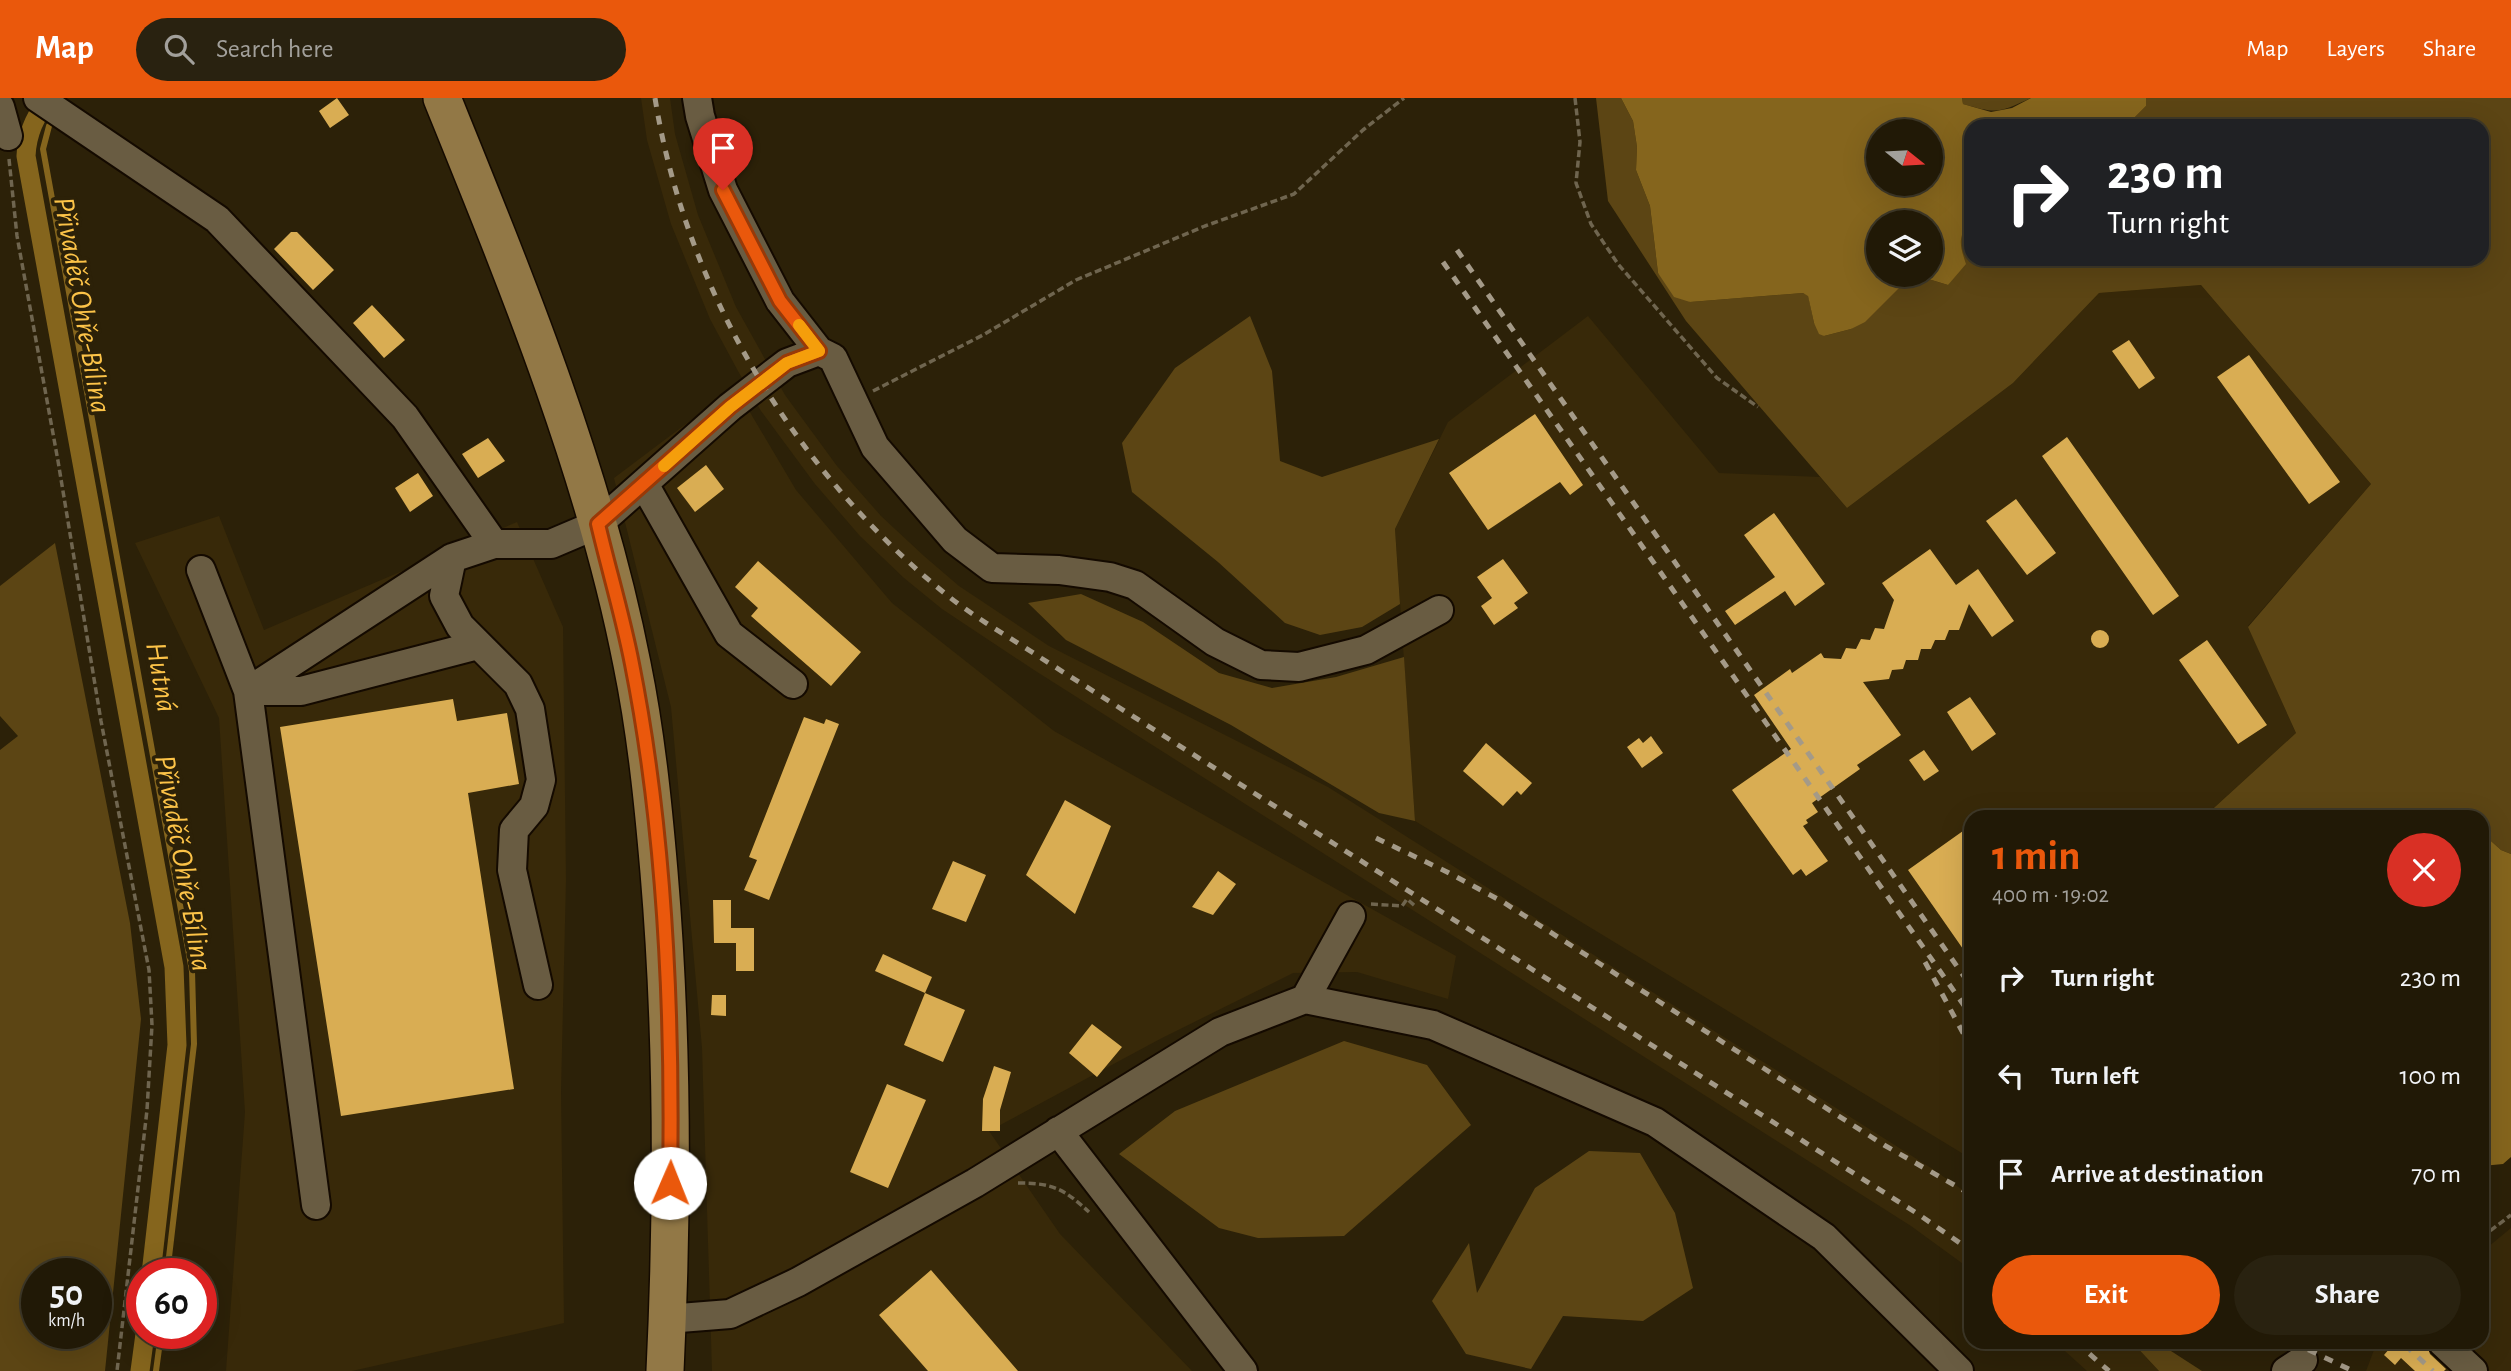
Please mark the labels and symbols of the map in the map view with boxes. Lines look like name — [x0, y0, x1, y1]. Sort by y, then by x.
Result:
pin — [693, 118, 753, 190]
north arrow — [1866, 119, 1942, 196]
water label: Přivaděč Ohře-Bílina — [48, 194, 116, 416]
water label: Hutná — [140, 640, 182, 715]
water label: Přivaděč Ohře-Bílina — [149, 752, 217, 974]
position arrow — [633, 1146, 707, 1220]
speed limit sign: 60 — [126, 1258, 217, 1349]

